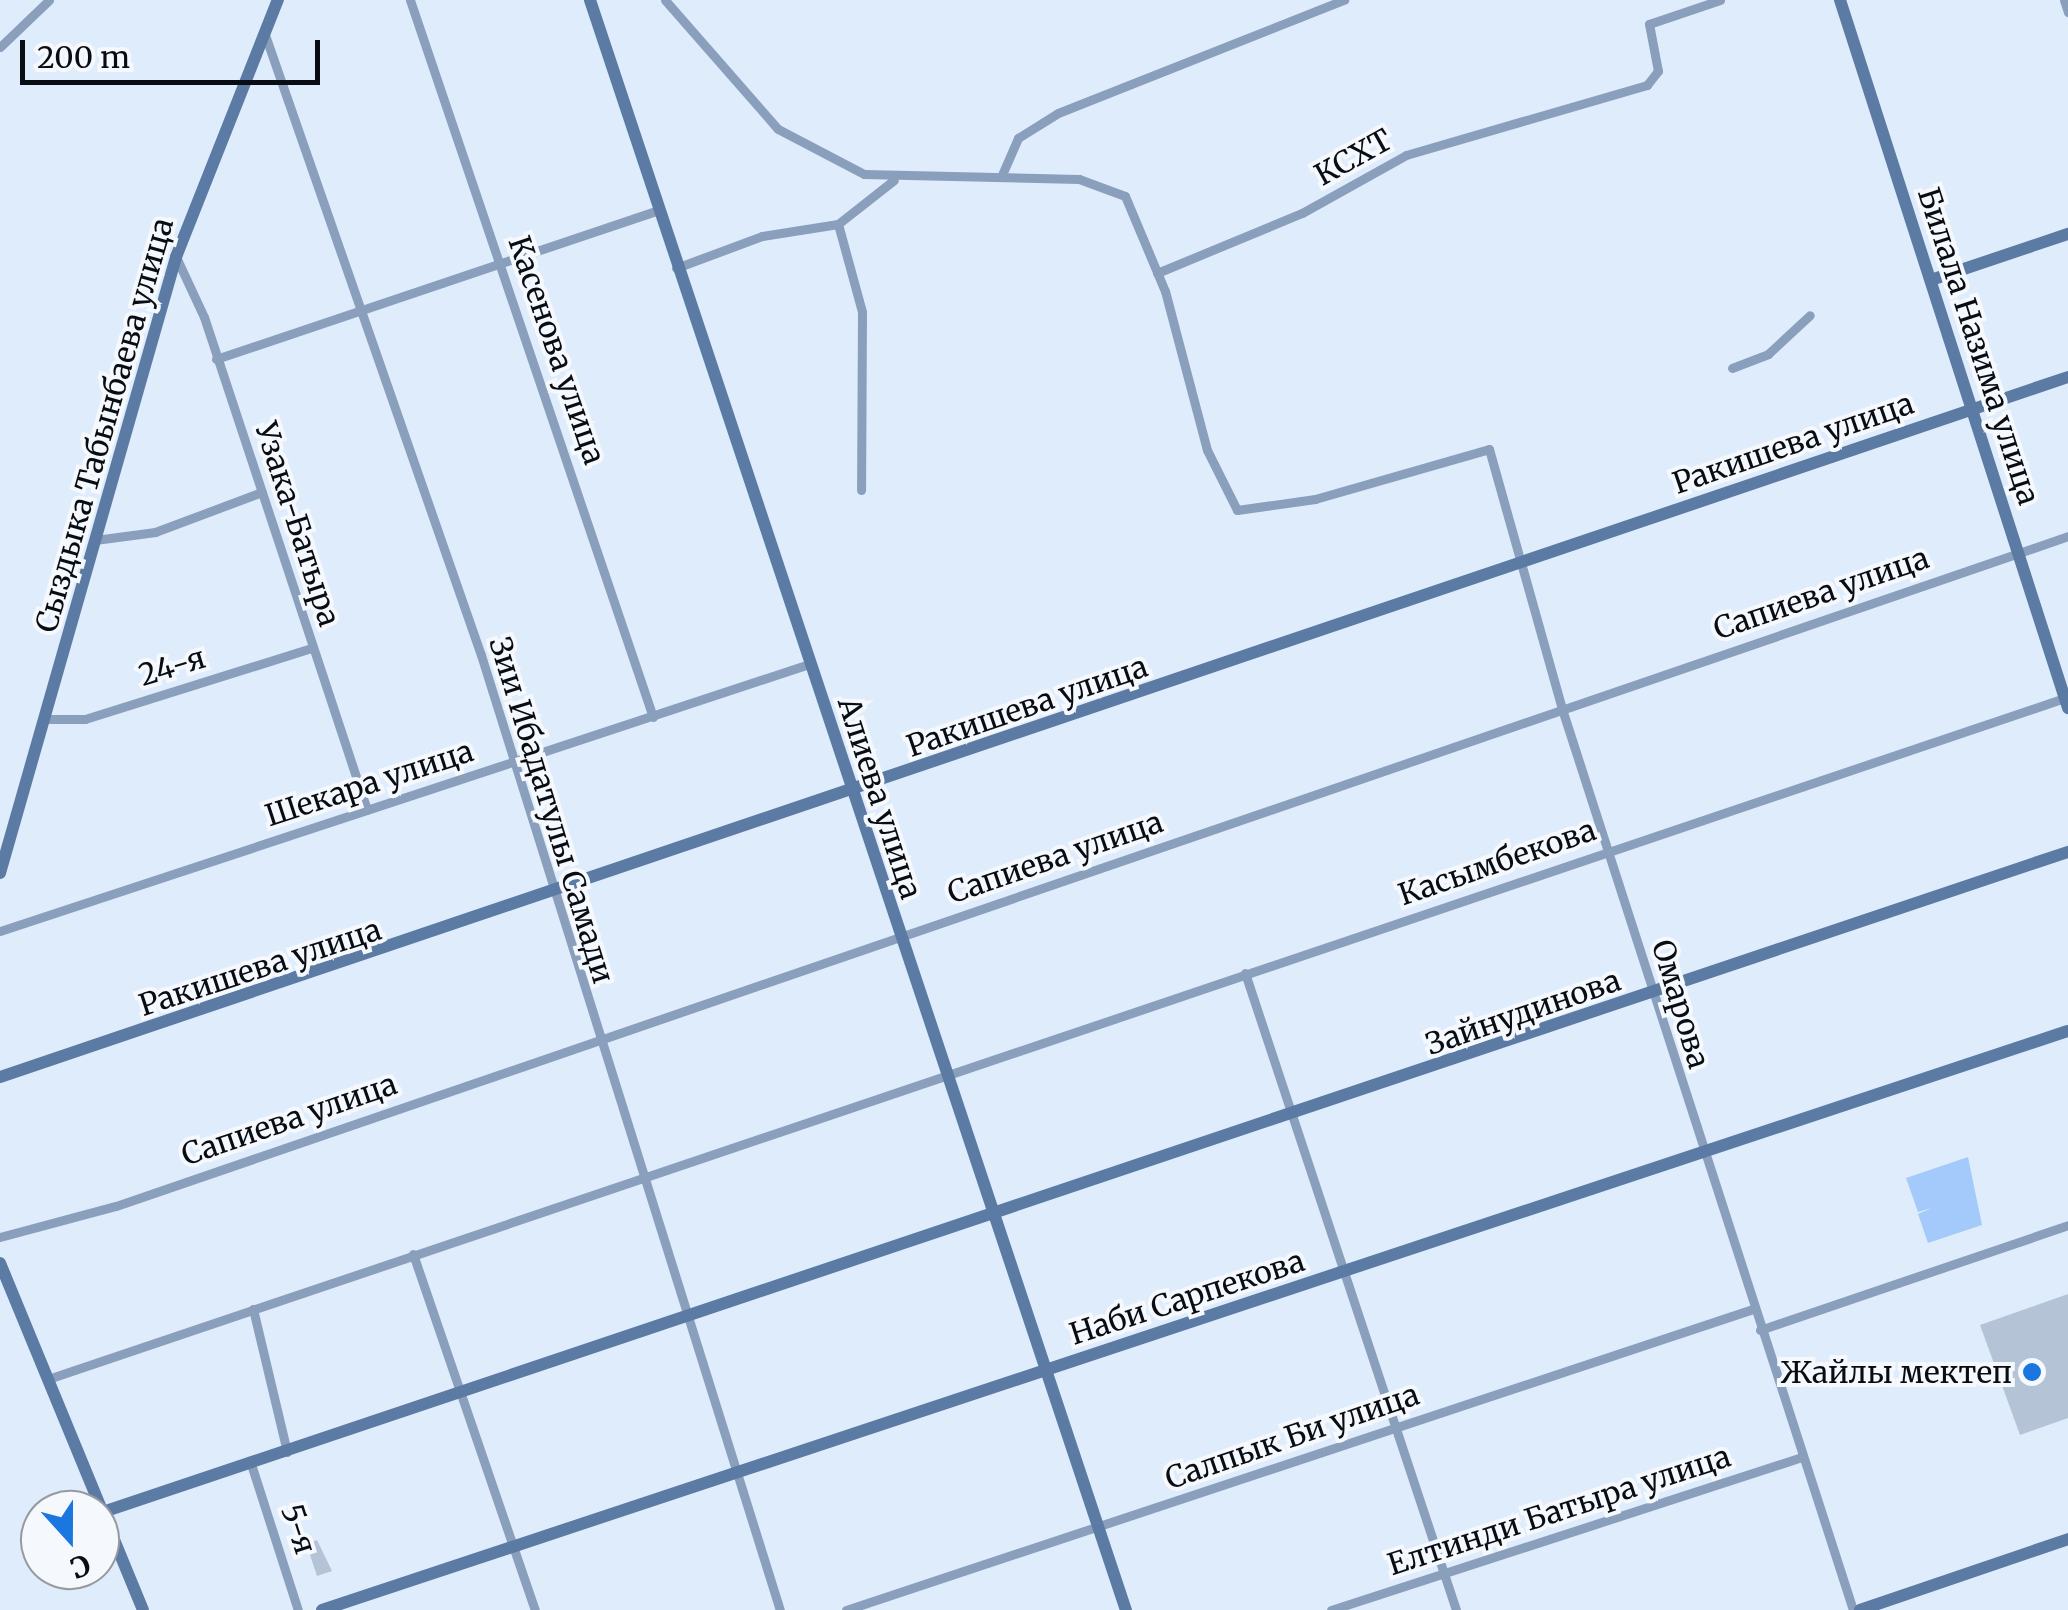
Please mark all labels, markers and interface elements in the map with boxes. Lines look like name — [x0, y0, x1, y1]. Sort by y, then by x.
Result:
scale bar — [25, 20, 325, 82]
text: 200 m — [37, 38, 130, 76]
street label: КСХТ — [1308, 121, 1398, 193]
street label: Билала Назима улица — [1911, 183, 2047, 509]
street label: Сыздыка Табынбаева улица — [28, 214, 180, 636]
street label: Касенова улица — [501, 231, 613, 469]
street label: Ракишева улица — [1668, 385, 1918, 501]
street label: Узака-Батыра — [248, 417, 348, 631]
street label: Сапиева улица — [1709, 539, 1933, 647]
street label: Зии Ибадатулы Самади — [482, 633, 622, 987]
street label: 24-я — [134, 639, 210, 693]
street label: Ракишева улица — [902, 648, 1152, 764]
street label: Алиева улица — [830, 693, 930, 903]
street label: Шекара улица — [260, 732, 478, 834]
street label: Сапиева улица — [943, 803, 1167, 911]
street label: Касымбекова — [1394, 811, 1600, 913]
street label: Ракишева улица — [134, 911, 386, 1023]
street label: Омарова — [1644, 935, 1718, 1073]
street label: Зайнудинова — [1421, 962, 1625, 1062]
street label: Сапиева улица — [177, 1065, 401, 1173]
street label: Наби Сарпекова — [1065, 1242, 1309, 1352]
place label: Жайлы мектеп — [1781, 1354, 2012, 1390]
marker: Жайлы мектеп — [2021, 1361, 2043, 1383]
street label: Салпык Би улица — [1160, 1376, 1424, 1496]
street label: Елтинди Батыра улица — [1383, 1438, 1735, 1582]
north arrow — [20, 1490, 120, 1590]
street label: 5-я — [274, 1500, 324, 1558]
text: С — [65, 1546, 95, 1586]

